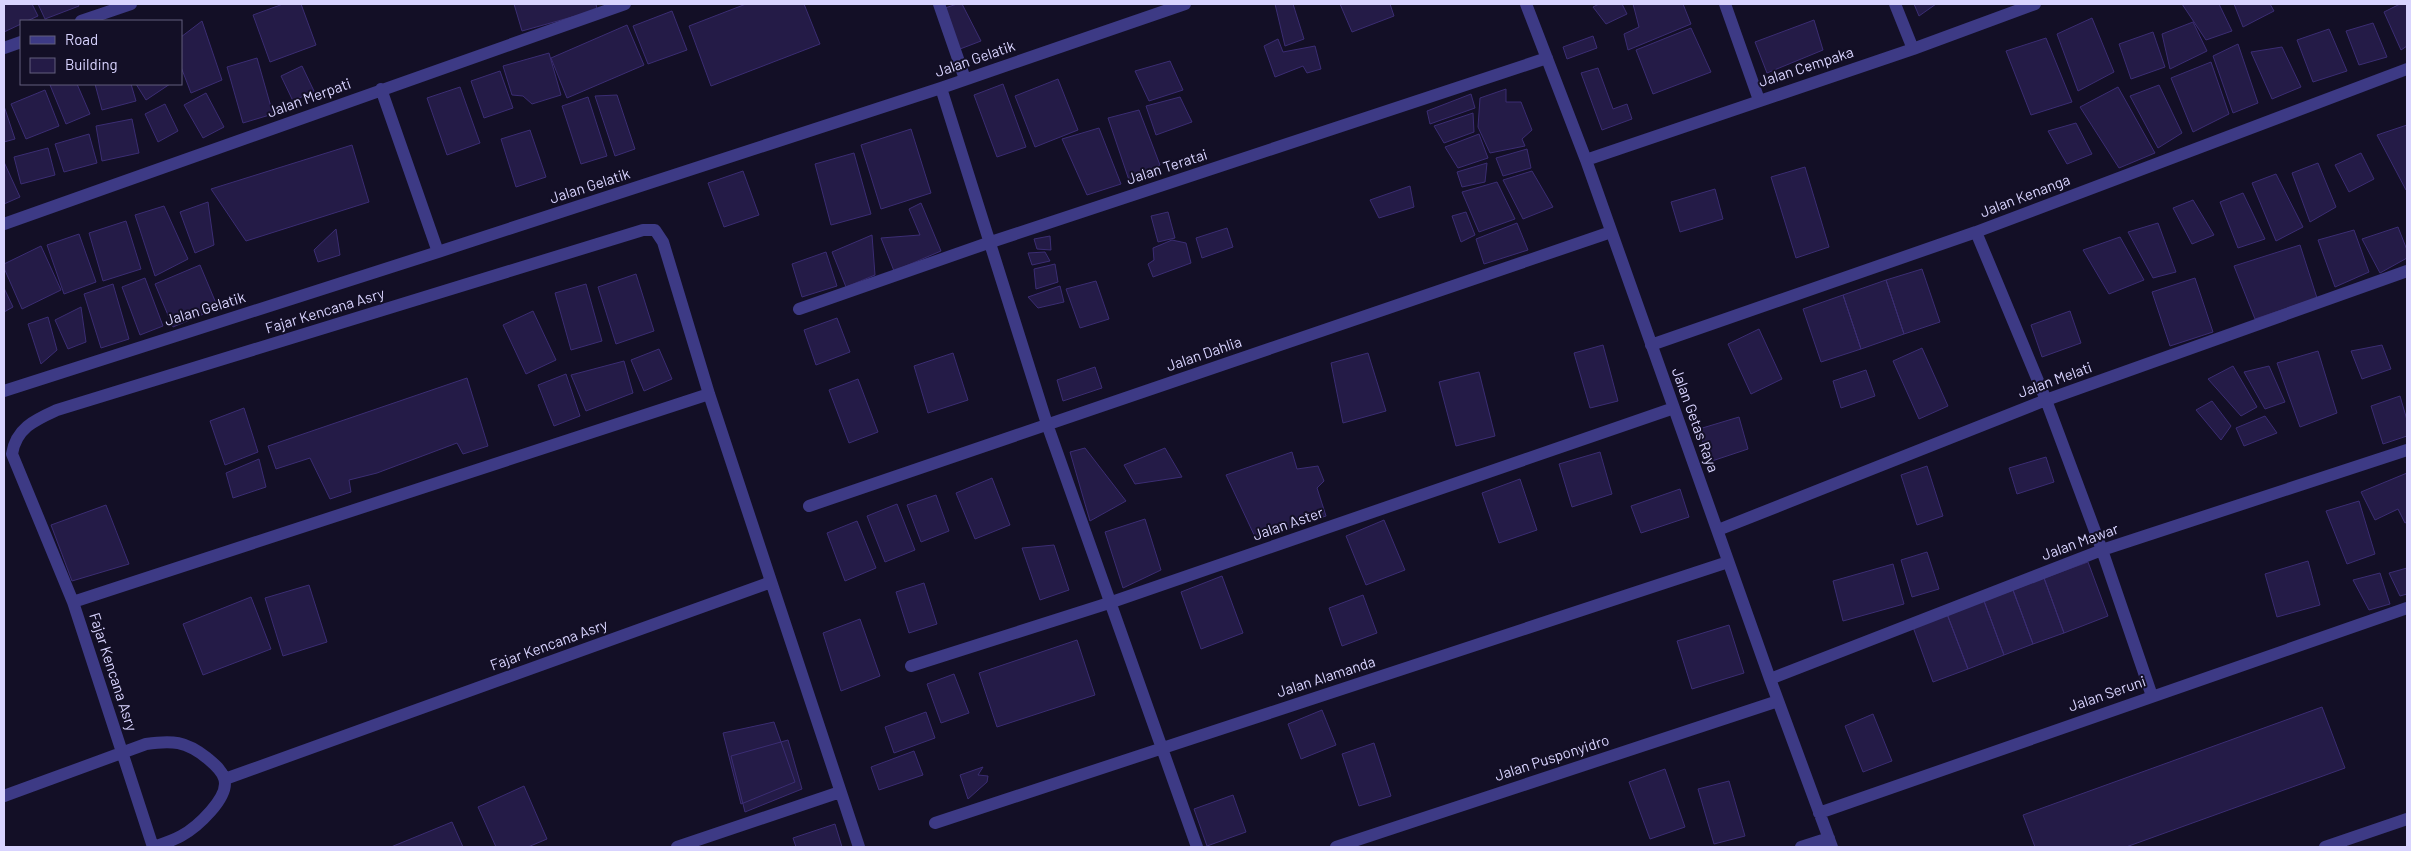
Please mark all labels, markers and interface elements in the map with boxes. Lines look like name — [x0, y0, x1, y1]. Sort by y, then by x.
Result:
legend — [20, 20, 182, 85]
text: Road — [65, 30, 98, 48]
street label: Jalan Gelatik — [932, 36, 1018, 80]
street label: Jalan Cempaka — [1756, 42, 1856, 90]
text: Building — [65, 55, 118, 73]
street label: Jalan Merpati — [264, 74, 353, 121]
street label: Jalan Teratai — [1124, 145, 1209, 188]
street label: Jalan Gelatik — [547, 163, 633, 207]
street label: Jalan Kenanga — [1977, 170, 2072, 220]
street label: Fajar Kencana Asry — [263, 283, 387, 337]
street label: Jalan Gelatik — [162, 287, 248, 329]
street label: Jalan Dahlia — [1164, 332, 1244, 374]
street label: Jalan Melati — [2015, 357, 2094, 401]
street label: Jalan Getas Raya — [1669, 365, 1723, 474]
street label: Jalan Aster — [1250, 502, 1326, 544]
street label: Jalan Mawar — [2039, 519, 2121, 563]
street label: Fajar Kencana Asry — [86, 610, 142, 733]
street label: Fajar Kencana Asry — [487, 614, 610, 674]
street label: Jalan Alamanda — [1274, 652, 1377, 700]
street label: Jalan Seruni — [2066, 671, 2148, 715]
street label: Jalan Pusponyidro — [1492, 730, 1611, 784]

